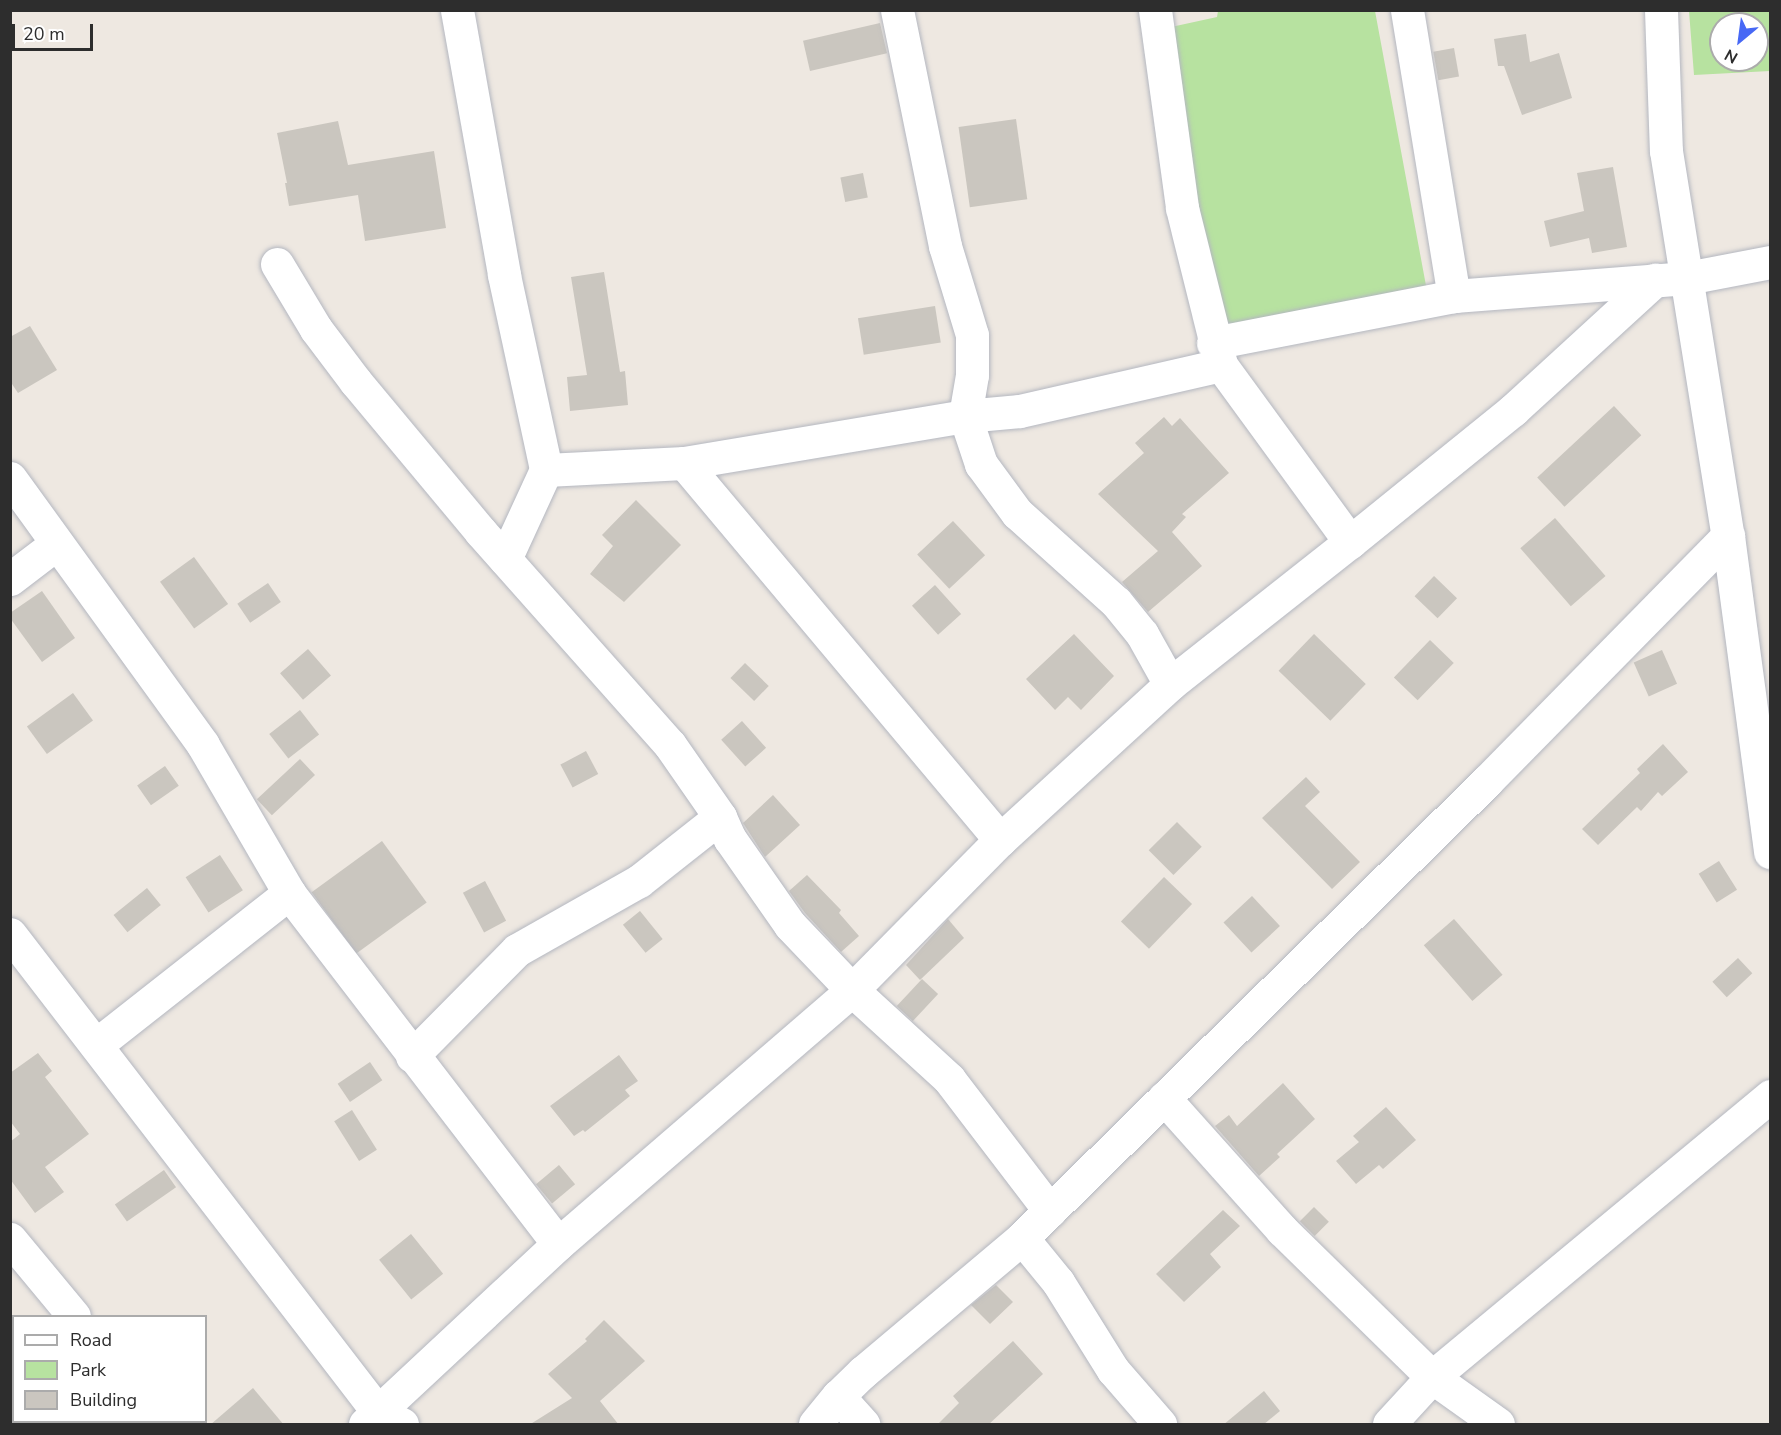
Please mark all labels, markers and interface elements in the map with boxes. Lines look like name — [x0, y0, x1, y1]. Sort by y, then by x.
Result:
scale bar — [15, 12, 96, 50]
north arrow — [1709, 12, 1769, 72]
text: 20 m — [23, 22, 65, 46]
text: N — [1721, 43, 1742, 69]
legend — [12, 1315, 207, 1423]
text: Road — [70, 1328, 112, 1352]
text: Park — [70, 1358, 106, 1382]
text: Building — [70, 1388, 137, 1412]

